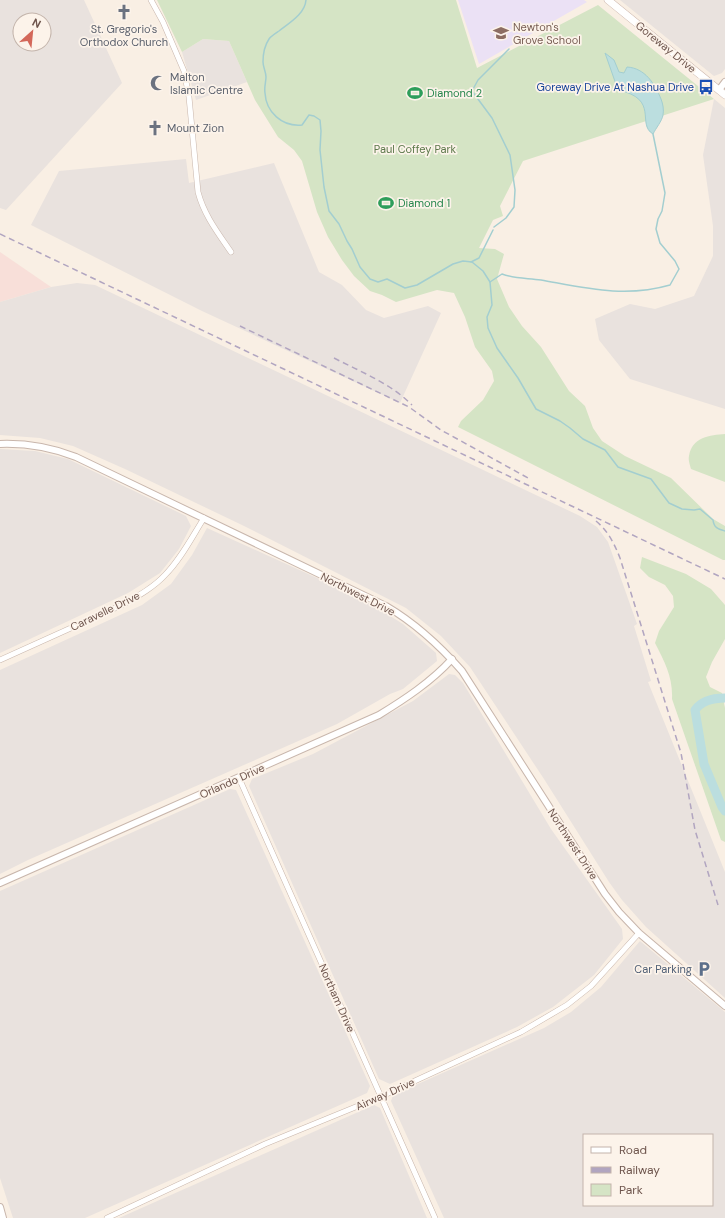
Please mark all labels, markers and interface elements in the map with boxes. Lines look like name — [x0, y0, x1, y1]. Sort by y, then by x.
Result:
church icon: St. Gregorio's Orthodox Church — [115, 3, 133, 21]
north arrow — [12, 12, 52, 52]
text: N — [30, 15, 43, 31]
street label: Goreway Drive — [633, 18, 699, 76]
place label: Newton's Grove School — [513, 20, 581, 47]
place label: St. Gregorio's Orthodox Church — [80, 22, 168, 49]
school or university icon: Newton's Grove School — [492, 24, 510, 42]
place label: Malton Islamic Centre — [170, 70, 243, 97]
mosque icon: Malton Islamic Centre — [149, 74, 167, 92]
bus stop icon: Goreway Drive At Nashua Drive — [697, 78, 715, 96]
place label: Goreway Drive At Nashua Drive — [536, 80, 694, 94]
sports icon: Diamond 2 — [406, 84, 424, 102]
place label: Diamond 2 — [427, 86, 482, 100]
church icon: Mount Zion — [146, 119, 164, 137]
place label: Mount Zion — [167, 121, 224, 135]
park label: Paul Coffey Park — [374, 142, 457, 156]
sports icon: Diamond 1 — [377, 194, 395, 212]
place label: Diamond 1 — [398, 196, 450, 210]
street label: Northwest Drive — [318, 569, 398, 619]
street label: Caravelle Drive — [68, 588, 142, 634]
street label: Orlando Drive — [197, 760, 267, 802]
street label: Northwest Drive — [545, 806, 601, 882]
parking icon: Car Parking — [695, 960, 713, 978]
street label: Northam Drive — [316, 962, 358, 1034]
place label: Car Parking — [634, 962, 692, 976]
street label: Airway Drive — [353, 1075, 417, 1113]
legend — [583, 1134, 713, 1206]
text: Road — [619, 1142, 647, 1158]
text: Railway — [619, 1162, 660, 1178]
text: Park — [619, 1182, 643, 1198]

